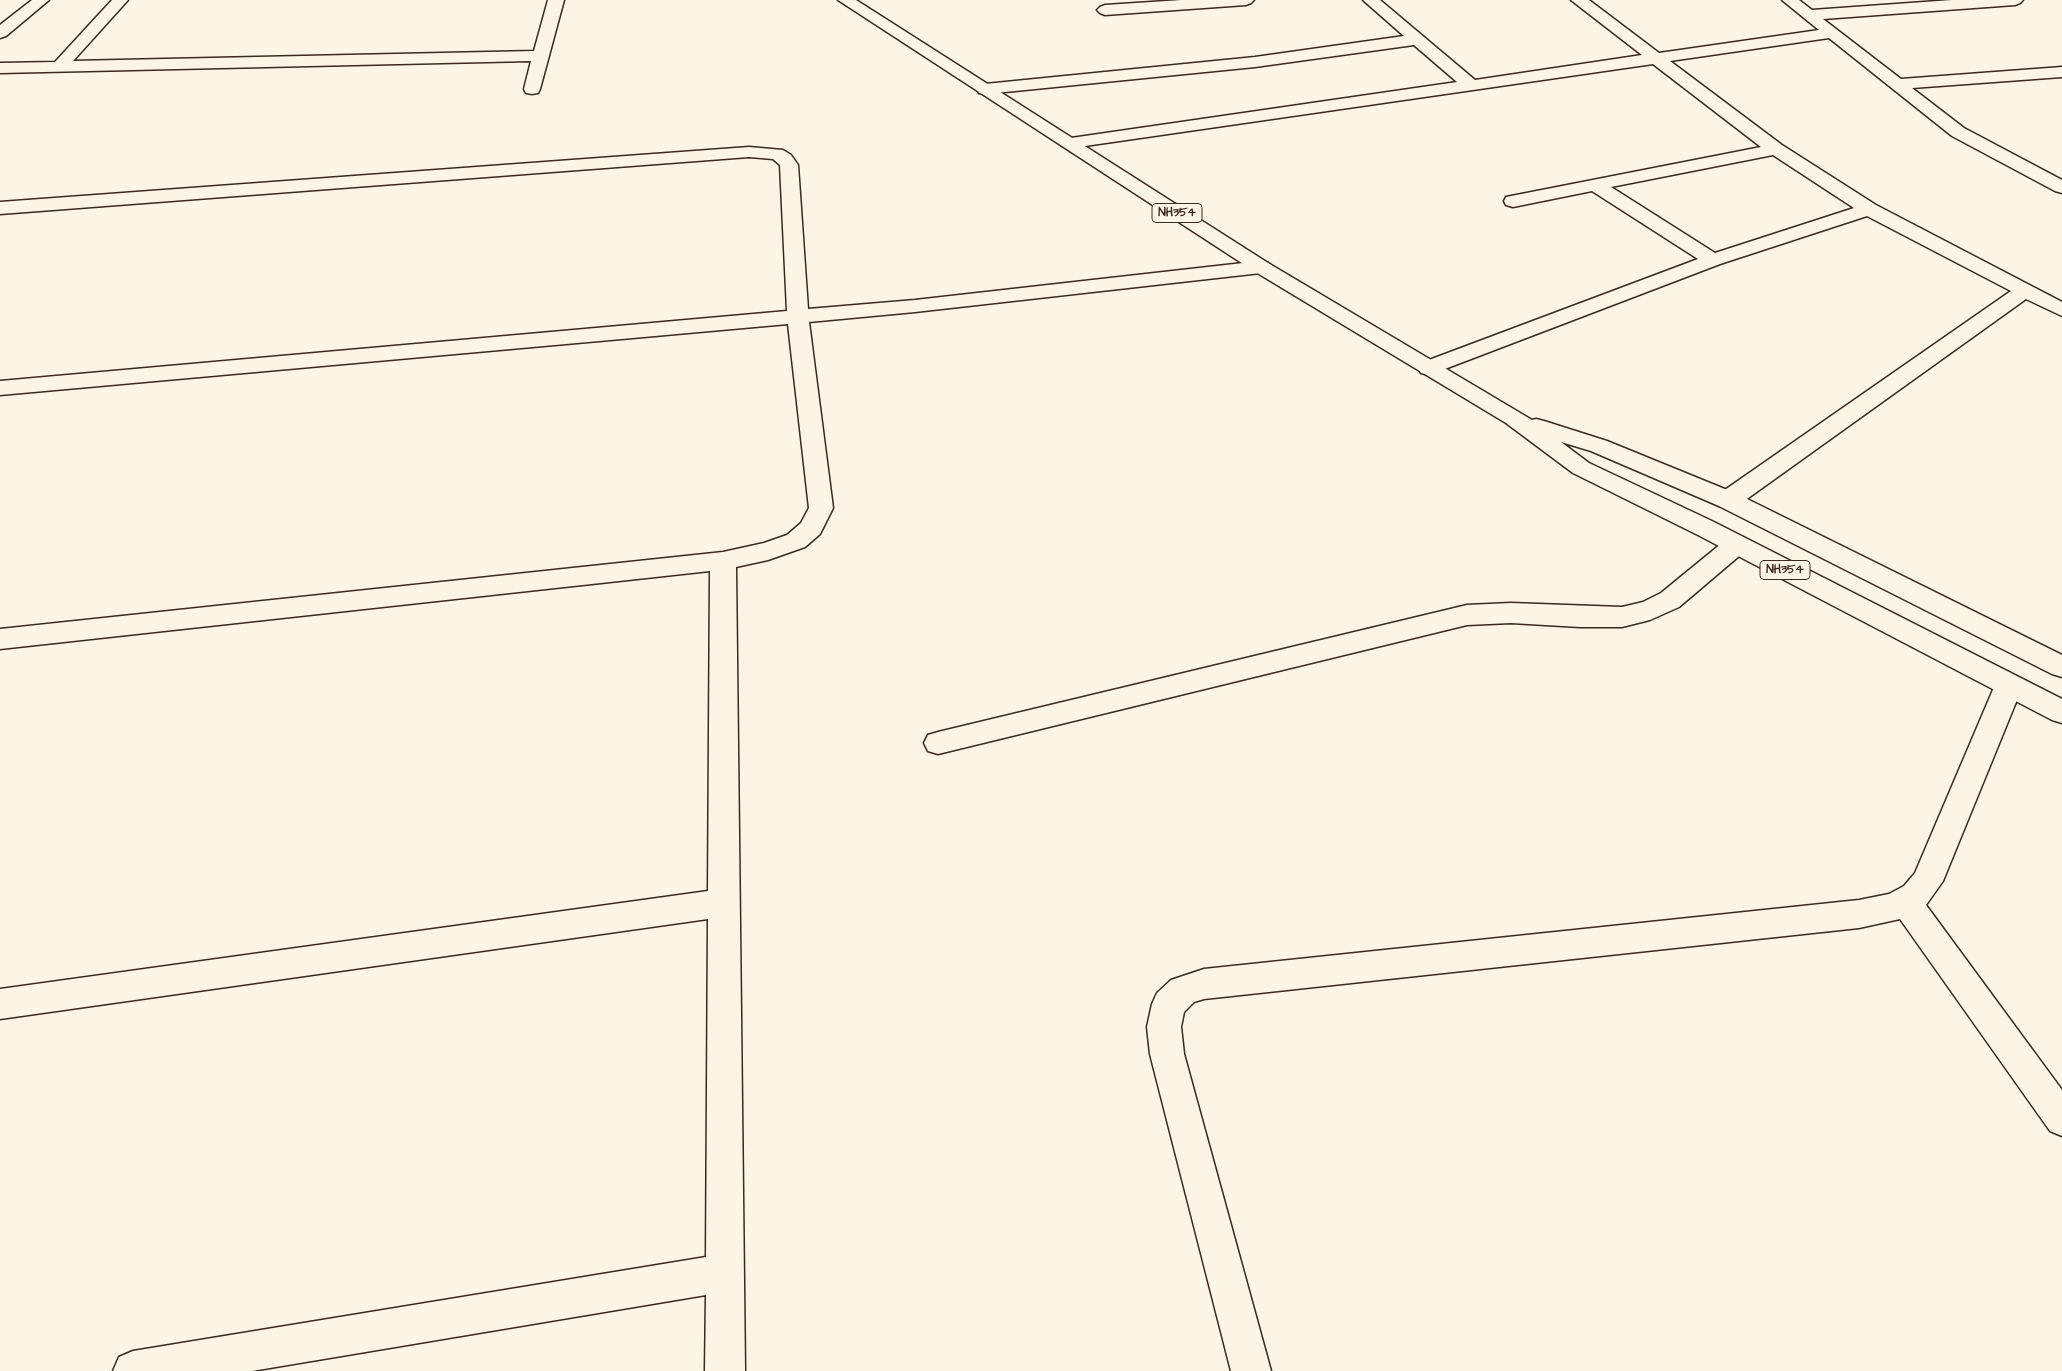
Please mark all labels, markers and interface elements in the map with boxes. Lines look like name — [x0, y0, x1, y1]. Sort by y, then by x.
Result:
road number: NH354 — [1152, 204, 1202, 222]
road number: NH354 — [1760, 560, 1810, 580]

